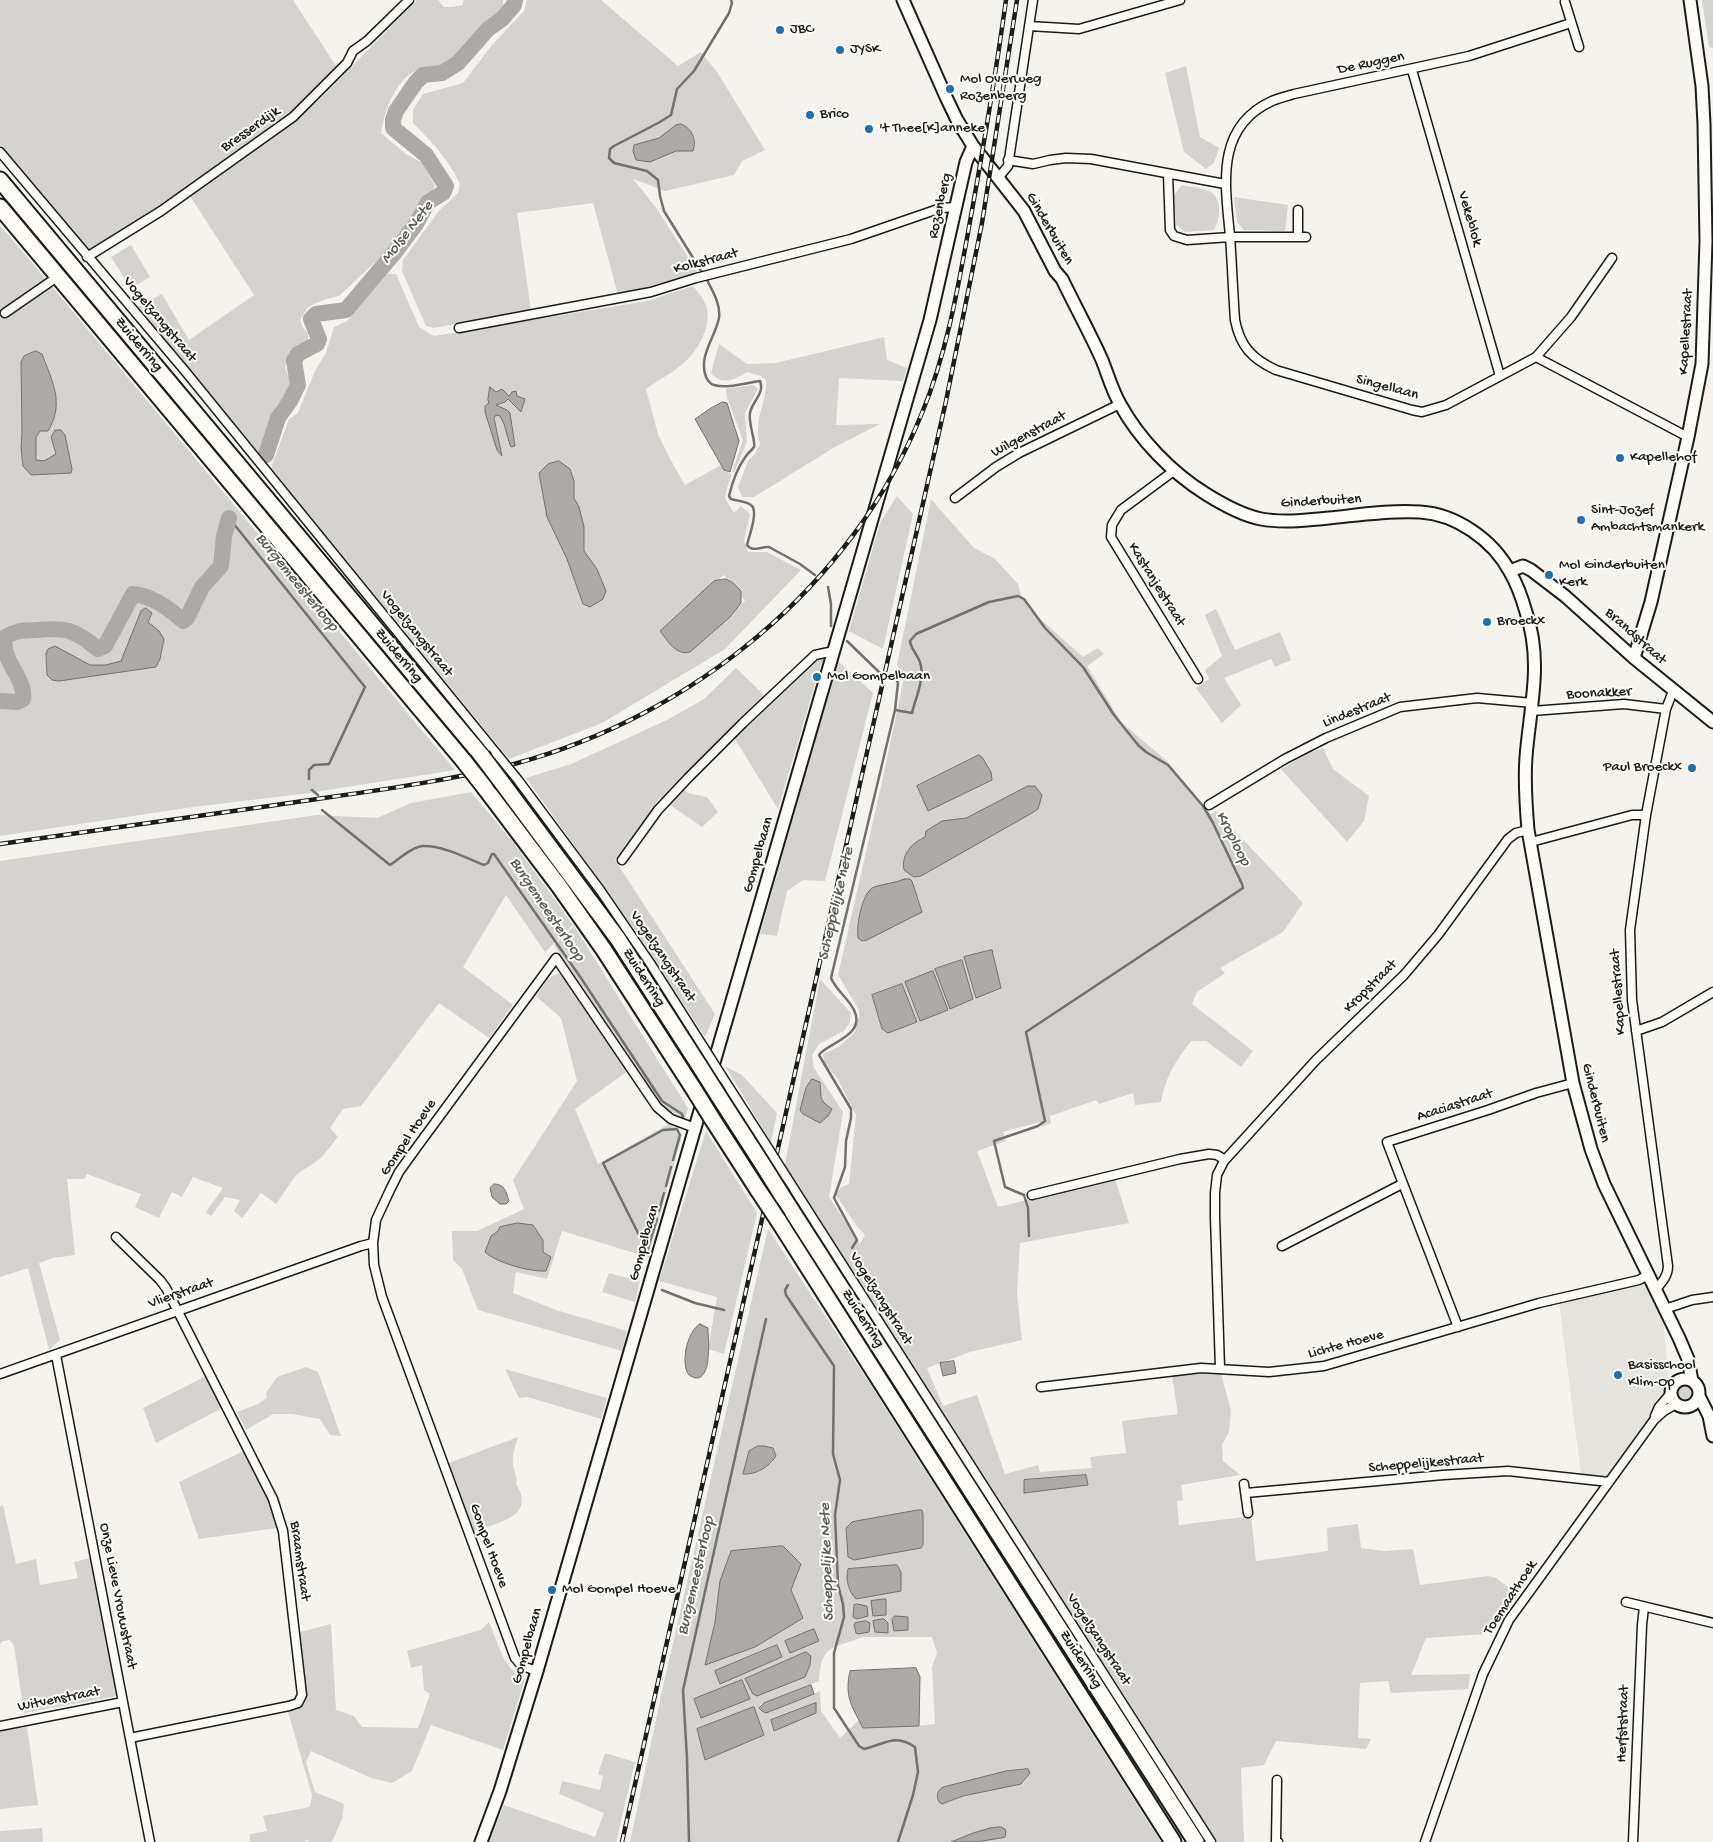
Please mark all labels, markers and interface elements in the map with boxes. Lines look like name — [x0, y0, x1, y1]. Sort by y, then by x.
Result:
place label: JBC — [790, 21, 814, 39]
marker: JBC — [774, 24, 786, 36]
place label: JYSK — [850, 41, 880, 59]
marker: JYSK — [834, 44, 846, 56]
street label: De Ruggen — [1336, 48, 1406, 80]
place label: Mol Overweg Rozenberg — [960, 71, 1042, 106]
marker: Mol Overweg Rozenberg — [944, 83, 956, 95]
street label: Bresserdijk — [218, 103, 284, 157]
place label: Brico — [820, 106, 849, 124]
marker: Brico — [804, 109, 816, 121]
place label: 't Thee[K]anneke — [879, 120, 985, 138]
marker: 't Thee[K]anneke — [863, 123, 875, 135]
street label: Rozenberg — [925, 172, 957, 240]
street label: Ginderbuiten — [1021, 189, 1077, 269]
street label: Vekeblok — [1453, 190, 1485, 248]
water label: Molse Nete — [378, 198, 438, 268]
street label: Kolkstraat — [672, 245, 740, 279]
street label: Vogelzangstraat — [118, 274, 200, 366]
street label: Kapellestraat — [1676, 289, 1698, 375]
street label: Zuiderring — [110, 314, 166, 376]
street label: Singellaan — [1354, 371, 1420, 405]
street label: Wilgenstraat — [988, 408, 1070, 462]
place label: Kapellehof — [1630, 449, 1696, 467]
marker: Kapellehof — [1614, 452, 1626, 464]
street label: Ginderbuiten — [1280, 491, 1362, 513]
place label: Sint-Jozef Ambachtsmankerk — [1591, 502, 1704, 537]
marker: Sint-Jozef Ambachtsmankerk — [1575, 514, 1587, 526]
water label: Burgemeesterloop — [250, 530, 342, 636]
street label: Kastanjestraat — [1123, 540, 1189, 630]
place label: Mol Ginderbuiten Kerk — [1559, 557, 1665, 592]
marker: Mol Ginderbuiten Kerk — [1543, 569, 1555, 581]
street label: Vogelzangstraat — [376, 587, 456, 681]
street label: Brandstraat — [1600, 605, 1670, 669]
place label: Broeckx — [1497, 613, 1545, 631]
marker: Broeckx — [1481, 616, 1493, 628]
street label: Zuiderring — [370, 625, 426, 687]
place label: Mol Gompelbaan — [827, 668, 930, 686]
marker: Mol Gompelbaan — [811, 671, 823, 683]
street label: Boonakker — [1566, 683, 1632, 705]
street label: Lindestraat — [1320, 689, 1394, 733]
place label: Paul Broeckx — [1603, 759, 1682, 777]
marker: Paul Broeckx — [1686, 762, 1698, 774]
water label: Kroploop — [1210, 809, 1254, 869]
street label: Gompelbaan — [740, 815, 778, 895]
water label: Scheppelijke nete — [815, 846, 859, 962]
water label: Burgemeesterloop — [504, 855, 588, 965]
street label: Vogelzangstraat — [625, 908, 699, 1006]
street label: Zuiderring — [617, 945, 669, 1011]
street label: Kapellestraat — [1607, 949, 1631, 1035]
street label: Kropstraat — [1340, 956, 1402, 1018]
street label: Ginderbuiten — [1576, 1062, 1614, 1144]
street label: Acaciastraat — [1415, 1085, 1495, 1127]
street label: Gompel Hoeve — [377, 1096, 441, 1180]
street label: Gompelbaan — [626, 1203, 664, 1283]
street label: Vogelzangstraat — [844, 1249, 916, 1349]
street label: Vlierstraat — [146, 1274, 216, 1314]
street label: Zuiderring — [836, 1286, 888, 1352]
street label: Lichte Hoeve — [1306, 1326, 1386, 1364]
place label: Basisschool Klim-Op — [1628, 1357, 1696, 1392]
marker: Basisschool Klim-Op — [1612, 1369, 1624, 1381]
street label: Scheppelijkestraat — [1368, 1450, 1484, 1478]
street label: Gompel Hoeve — [464, 1501, 512, 1591]
water label: Scheppelijke Nete — [816, 1503, 840, 1621]
water label: Burgemeesterloop — [674, 1515, 720, 1637]
street label: Braamstraat — [285, 1520, 313, 1602]
street label: Onze Lieve Vrouwstraat — [94, 1521, 140, 1671]
street label: Toemaathoek — [1480, 1557, 1542, 1639]
place label: Mol Gompel Hoeve — [562, 1581, 675, 1599]
marker: Mol Gompel Hoeve — [546, 1584, 558, 1596]
street label: Vogelzangstraat — [1062, 1591, 1134, 1689]
street label: Gompelbaan — [509, 1606, 547, 1686]
street label: Zuiderring — [1054, 1627, 1106, 1693]
street label: Witvenstraat — [16, 1683, 102, 1717]
street label: Herfststraat — [1614, 1685, 1634, 1763]

